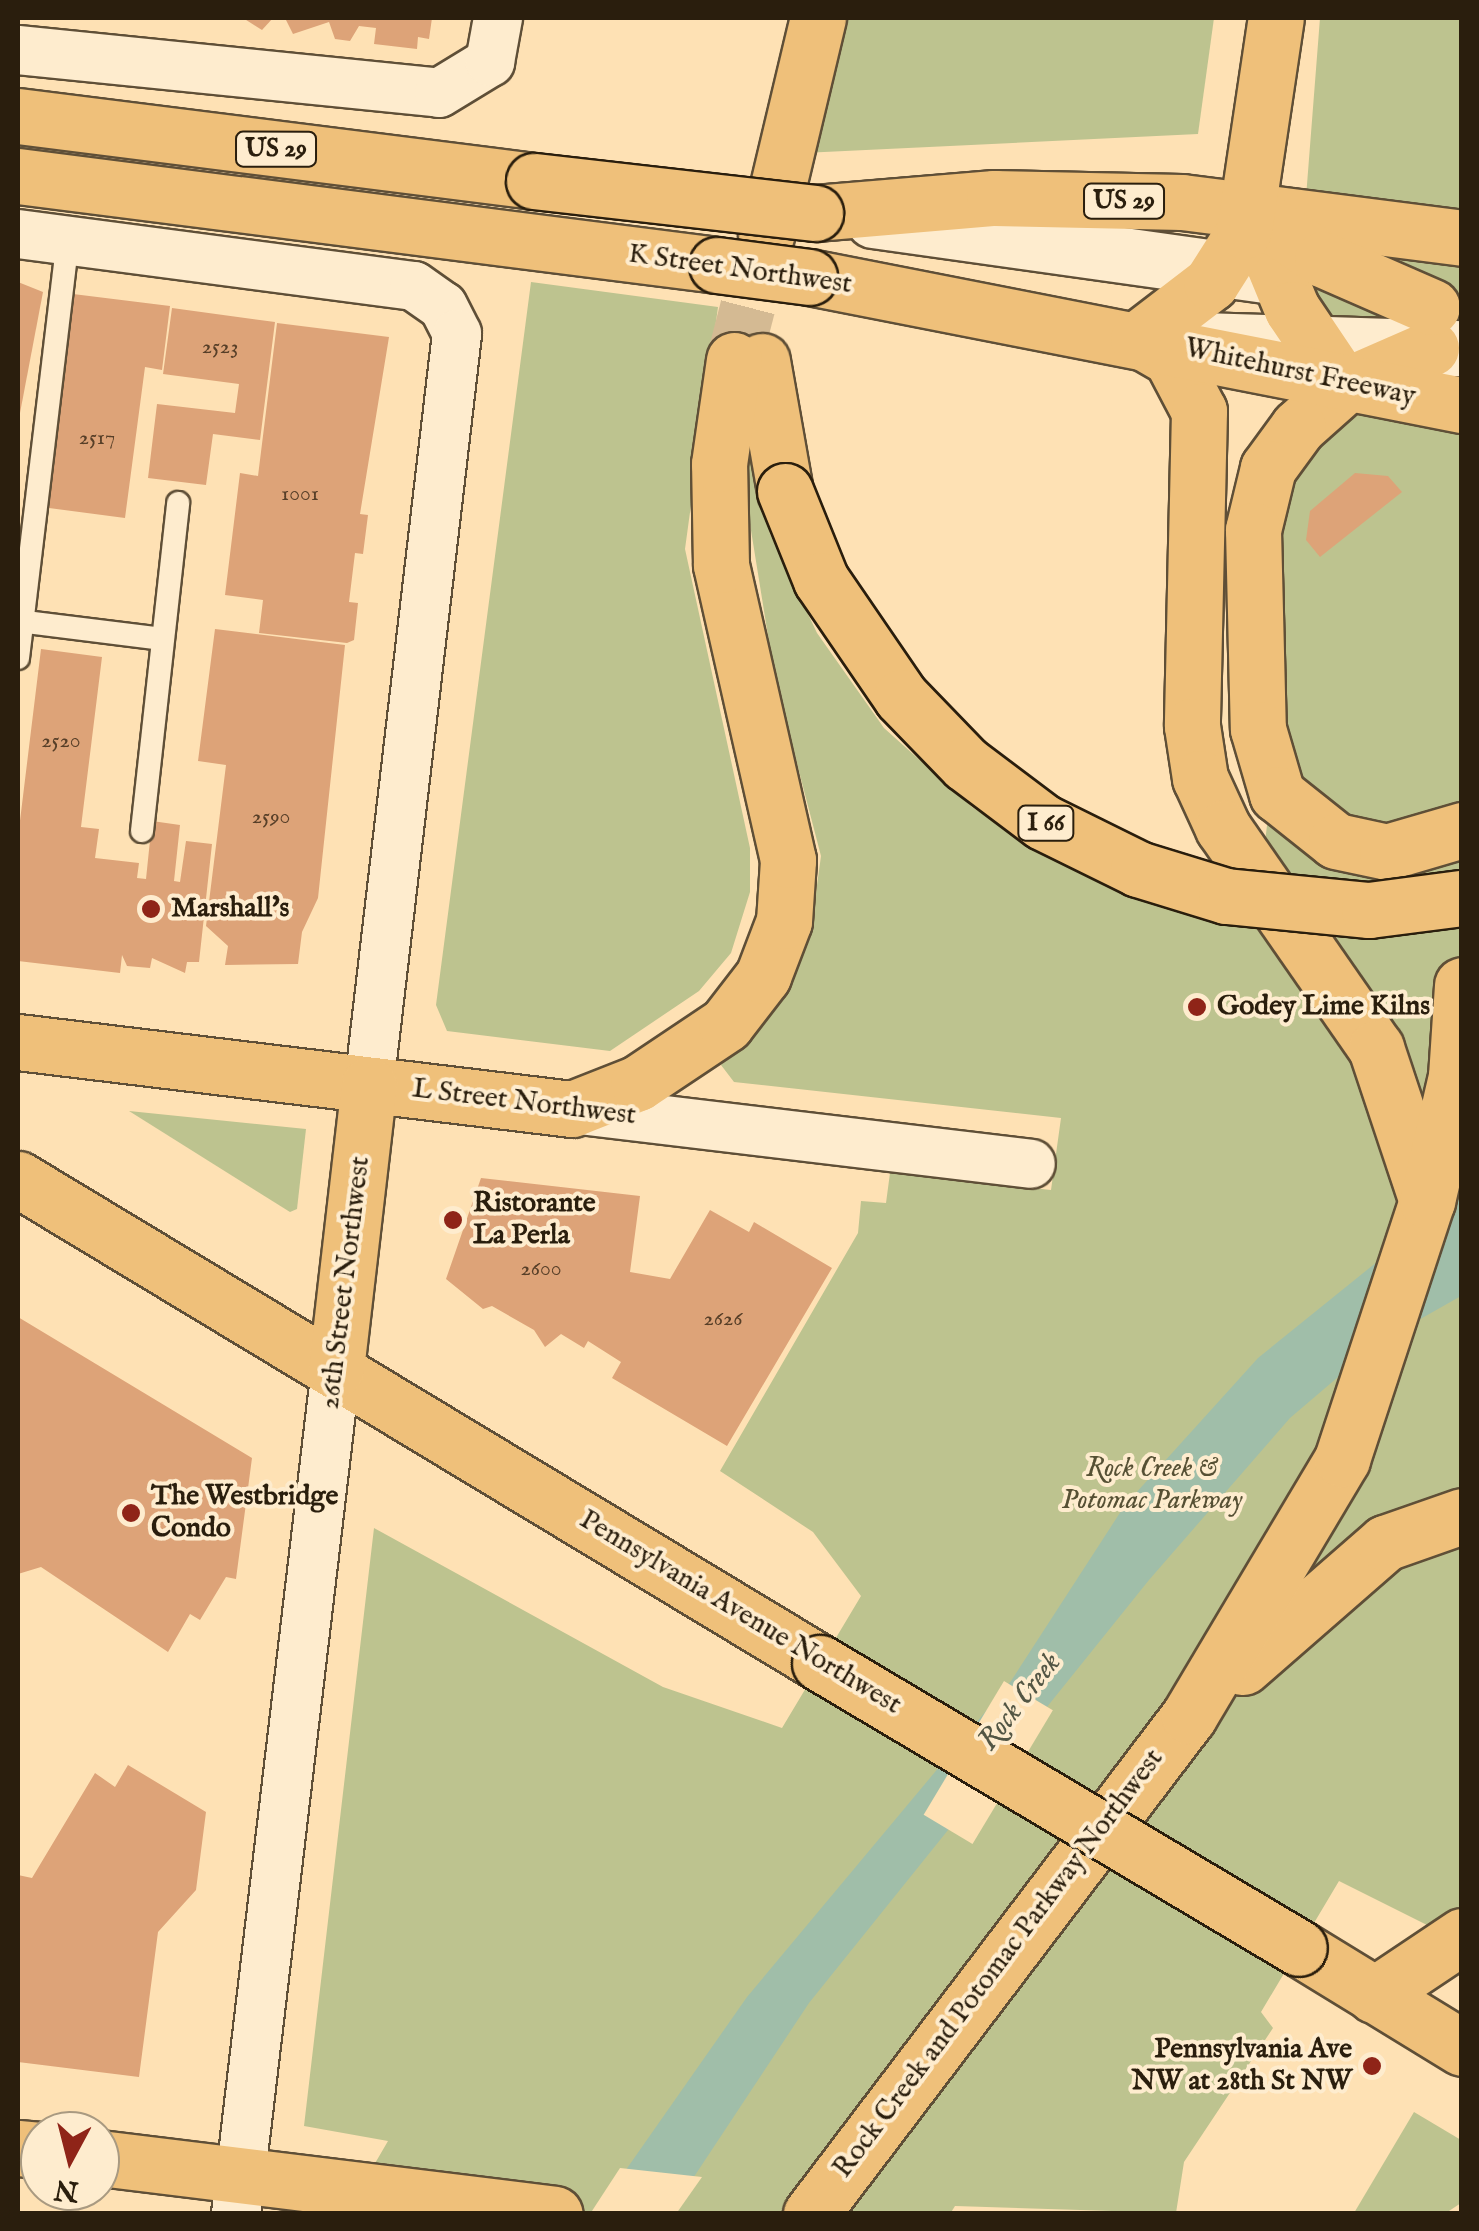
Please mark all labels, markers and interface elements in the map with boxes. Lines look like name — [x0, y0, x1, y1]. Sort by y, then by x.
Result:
road number: US 29 — [234, 129, 318, 169]
road number: US 29 — [1082, 181, 1166, 221]
street label: K Street Northwest — [626, 238, 854, 302]
street label: Whitehurst Freeway — [1181, 332, 1419, 414]
house number: 2523 — [202, 335, 238, 361]
house number: 2517 — [79, 426, 115, 452]
house number: 1001 — [281, 482, 319, 508]
house number: 2520 — [41, 729, 81, 755]
road number: I 66 — [1016, 803, 1076, 843]
house number: 2590 — [252, 805, 290, 831]
place label: Marshall's — [171, 892, 289, 926]
marker: Marshall's — [140, 898, 162, 920]
place label: Godey Lime Kilns — [1217, 990, 1430, 1024]
marker: Godey Lime Kilns — [1186, 996, 1208, 1018]
street label: L Street Northwest — [410, 1073, 638, 1133]
street label: 26th Street Northwest — [314, 1155, 378, 1411]
place label: Ristorante La Perla — [473, 1187, 596, 1253]
marker: Ristorante La Perla — [442, 1209, 464, 1231]
house number: 2600 — [520, 1257, 562, 1283]
house number: 2626 — [703, 1307, 743, 1333]
park label: Rock Creek & Potomac Parkway — [1062, 1452, 1242, 1518]
place label: The Westbridge Condo — [151, 1480, 338, 1546]
marker: The Westbridge Condo — [120, 1502, 142, 1524]
street label: Pennsylvania Avenue Northwest — [573, 1504, 907, 1722]
water label: Rock Creek — [971, 1646, 1069, 1758]
street label: Rock Creek and Potomac Parkway Northwest — [827, 1743, 1171, 2185]
place label: Pennsylvania Ave NW at 28th St NW — [1131, 2033, 1352, 2099]
marker: Pennsylvania Ave NW at 28th St NW — [1361, 2055, 1383, 2077]
north arrow — [20, 2111, 120, 2211]
text: N — [52, 2170, 81, 2208]

